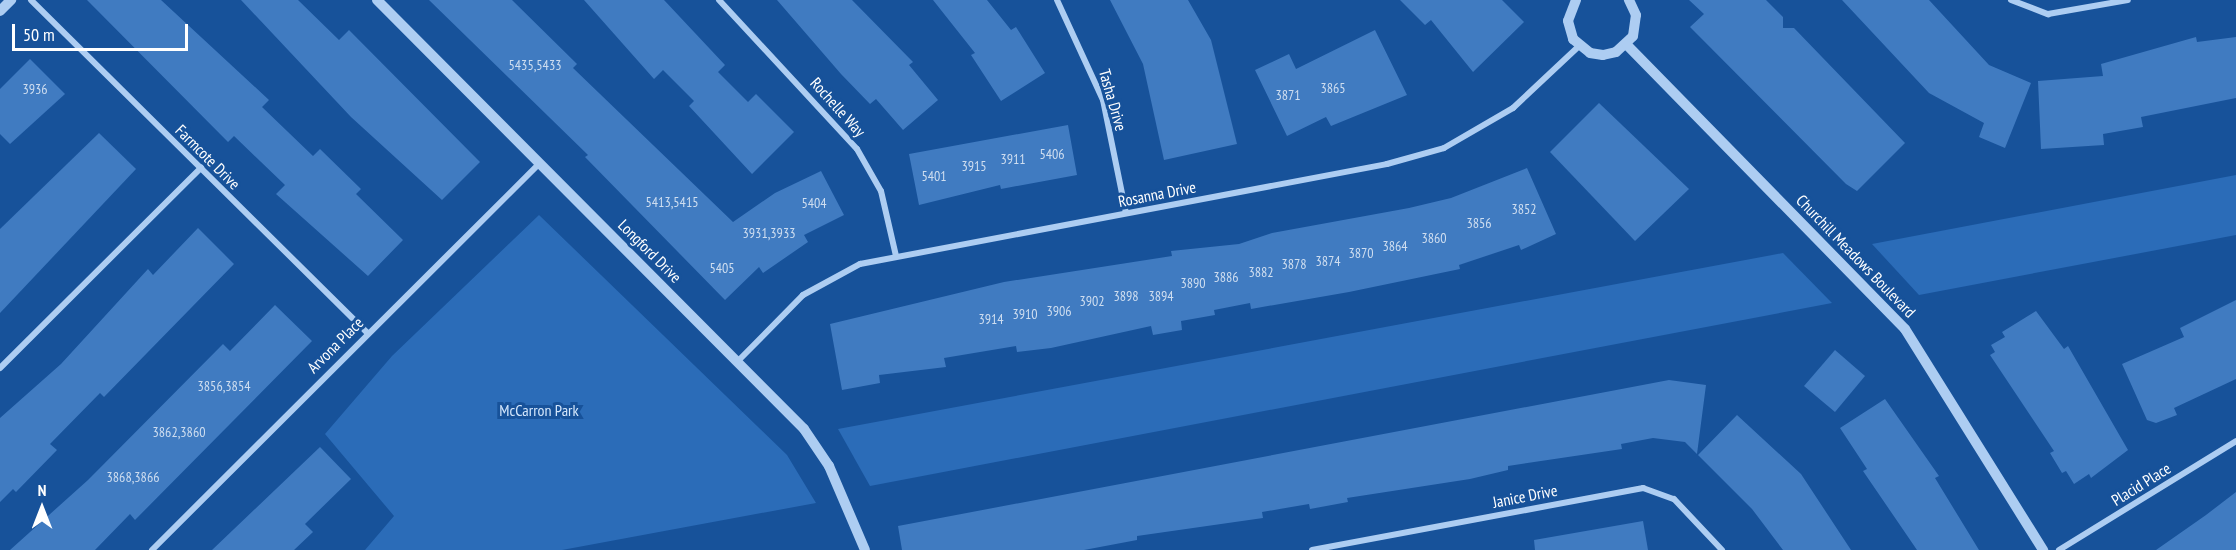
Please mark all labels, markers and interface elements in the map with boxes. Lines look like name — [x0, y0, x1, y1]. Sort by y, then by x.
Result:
scale bar — [15, 12, 190, 50]
text: 50 m — [23, 23, 55, 46]
house number: 5435,5433 — [508, 57, 562, 73]
street label: Tasha Drive — [1095, 67, 1131, 133]
street label: Rochelle Way — [806, 73, 870, 141]
house number: 3865 — [1320, 80, 1346, 96]
house number: 3936 — [22, 81, 48, 97]
house number: 3871 — [1275, 87, 1301, 103]
street label: Farmcote Drive — [172, 121, 244, 193]
house number: 5406 — [1039, 146, 1065, 162]
house number: 3911 — [1000, 151, 1026, 167]
house number: 3915 — [961, 158, 987, 174]
house number: 5401 — [921, 168, 947, 184]
street label: Rosanna Drive — [1117, 177, 1197, 211]
street label: Churchill Meadows Boulevard — [1792, 191, 1920, 321]
house number: 5413,5415 — [645, 194, 699, 210]
house number: 5404 — [801, 195, 827, 211]
house number: 3852 — [1511, 201, 1537, 217]
street label: Longford Drive — [614, 215, 686, 287]
house number: 3856 — [1466, 215, 1492, 231]
house number: 3931,3933 — [742, 225, 796, 241]
house number: 3860 — [1421, 230, 1447, 246]
house number: 3864 — [1382, 238, 1408, 254]
house number: 3870 — [1348, 245, 1374, 261]
house number: 3874 — [1315, 253, 1341, 269]
house number: 3878 — [1281, 256, 1307, 272]
house number: 5405 — [709, 260, 735, 276]
house number: 3882 — [1248, 264, 1274, 280]
house number: 3886 — [1213, 269, 1239, 285]
house number: 3890 — [1180, 275, 1206, 291]
house number: 3898 — [1113, 288, 1139, 304]
house number: 3894 — [1148, 288, 1174, 304]
house number: 3902 — [1079, 293, 1105, 309]
house number: 3906 — [1046, 303, 1072, 319]
house number: 3910 — [1012, 306, 1038, 322]
house number: 3914 — [978, 311, 1004, 327]
street label: Arvona Place — [303, 313, 367, 377]
house number: 3856,3854 — [197, 378, 251, 394]
park label: McCarron Park — [499, 400, 579, 420]
house number: 3862,3860 — [152, 424, 206, 440]
street label: Placid Place — [2108, 458, 2174, 510]
house number: 3868,3866 — [106, 469, 160, 485]
north arrow — [12, 478, 72, 538]
text: N — [38, 480, 46, 500]
street label: Janice Drive — [1491, 480, 1559, 512]

